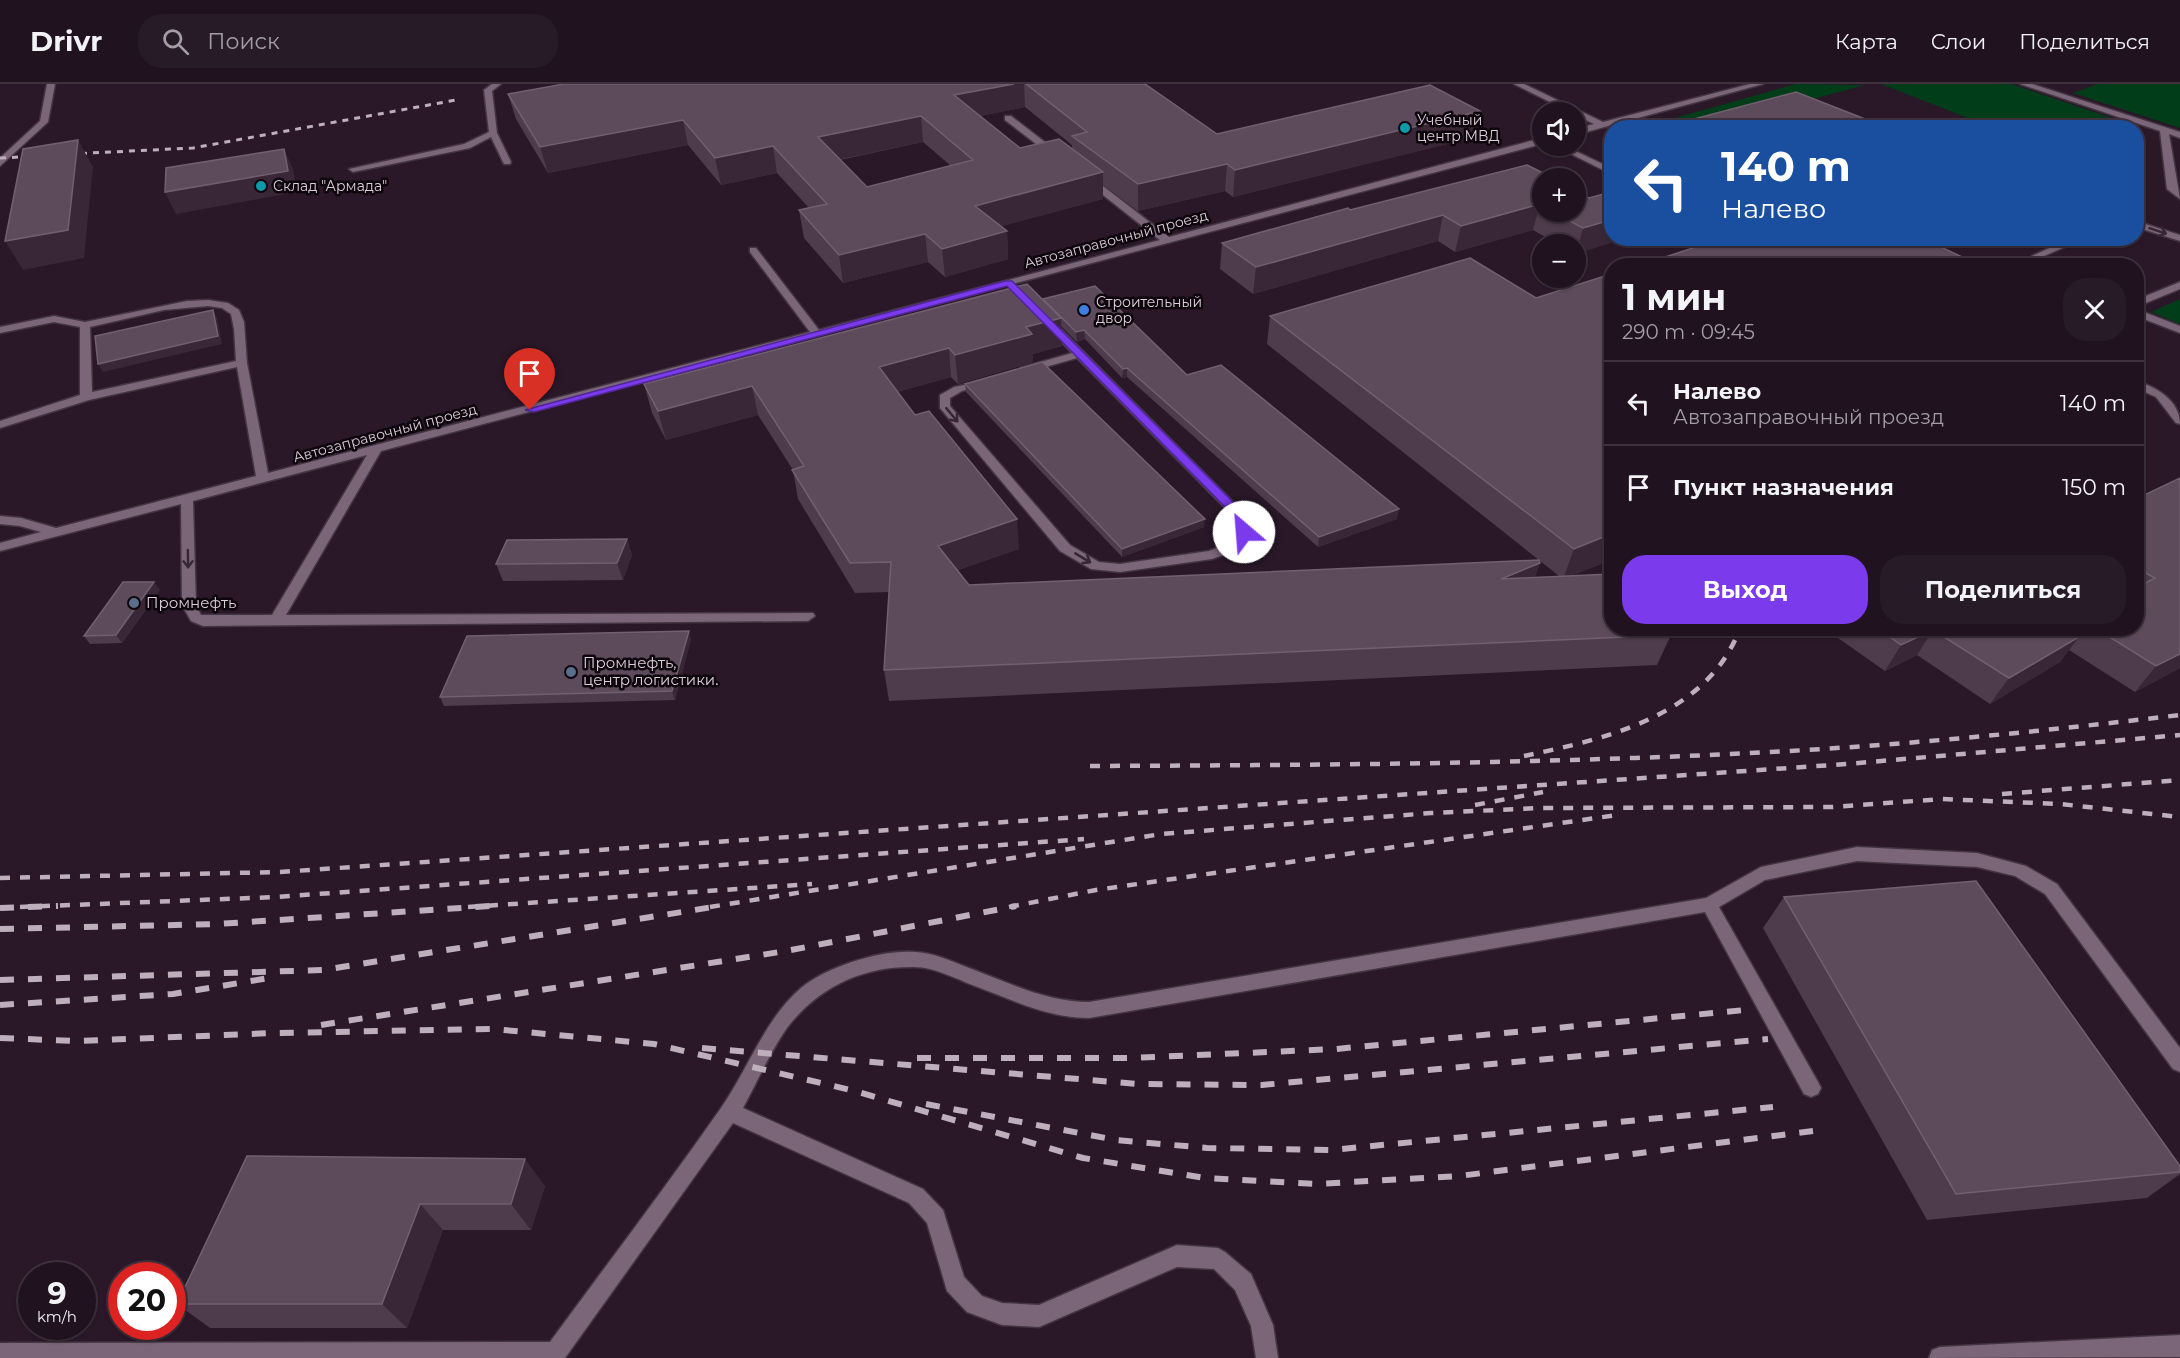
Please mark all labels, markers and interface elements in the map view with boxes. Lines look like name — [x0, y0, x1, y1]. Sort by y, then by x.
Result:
search box — [138, 14, 558, 68]
text: Drivr — [30, 24, 102, 58]
icon: search — [159, 25, 192, 58]
text: Поиск — [207, 28, 280, 55]
text: Карта — [1835, 29, 1898, 54]
text: Слои — [1931, 29, 1986, 54]
text: Поделиться — [2019, 29, 2150, 54]
map controls — [1532, 102, 1586, 288]
button: sound — [1532, 102, 1586, 156]
place label: Учебный центр МВД — [1417, 111, 1500, 145]
marker: Учебный центр МВД — [1398, 121, 1412, 135]
text: 140 m — [1721, 140, 1851, 192]
icon: left — [1622, 144, 1700, 222]
button: + — [1532, 168, 1586, 222]
place label: Склад "Армада" — [273, 177, 387, 195]
marker: Склад "Армада" — [254, 179, 268, 193]
text: Налево — [1721, 192, 1826, 225]
street label: Автозаправочный проезд — [1022, 206, 1210, 272]
one-way arrow — [2148, 226, 2167, 237]
button: − — [1532, 234, 1586, 288]
text: 1 мин — [1622, 275, 1726, 319]
button: close — [2063, 278, 2126, 341]
place label: Строительный двор — [1096, 293, 1202, 327]
marker: Строительный двор — [1077, 303, 1091, 317]
text: 290 m · 09:45 — [1622, 320, 1755, 344]
pin — [504, 348, 555, 410]
icon: arrive — [513, 357, 546, 390]
text: Налево — [1673, 378, 1761, 405]
icon: left — [1622, 387, 1655, 420]
text: 140 m — [2060, 390, 2126, 417]
street label: Автозаправочный проезд — [291, 400, 479, 466]
text: Автозаправочный проезд — [1673, 405, 1944, 429]
one-way arrow — [945, 407, 958, 423]
icon: arrive — [1622, 471, 1655, 504]
text: Пункт назначения — [1673, 474, 1894, 501]
text: 150 m — [2062, 474, 2126, 501]
position arrow — [1212, 500, 1276, 564]
one-way arrow — [182, 548, 194, 568]
one-way arrow — [1074, 553, 1091, 565]
button: Выход — [1622, 555, 1868, 624]
button: Поделиться — [1880, 555, 2126, 624]
place label: Промнефть — [146, 593, 236, 612]
marker: Промнефть — [127, 596, 141, 610]
place label: Промнефть, центр логистики. — [583, 653, 718, 689]
marker: Промнефть, центр логистики. — [564, 665, 578, 679]
speed limit sign: 20 — [108, 1262, 186, 1340]
text: 9 — [47, 1275, 67, 1312]
text: km/h — [37, 1307, 77, 1326]

